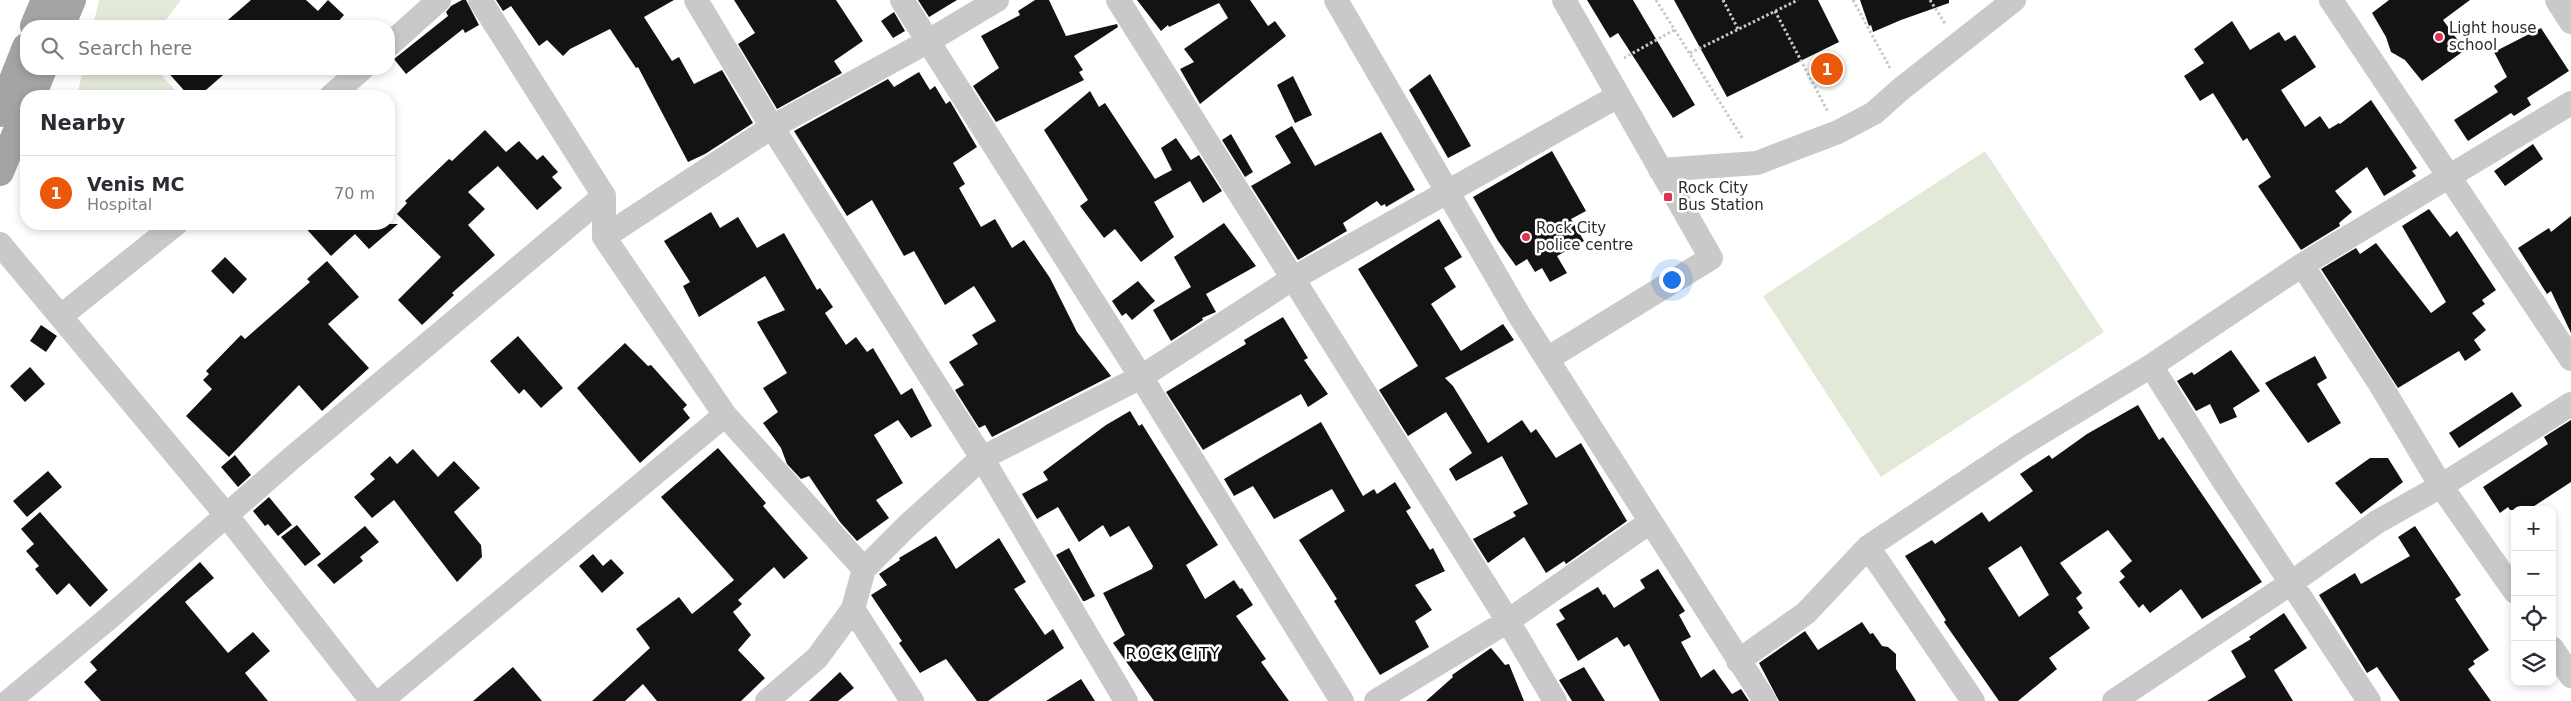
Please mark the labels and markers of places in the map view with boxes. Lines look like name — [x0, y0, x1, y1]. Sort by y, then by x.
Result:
place label: Light house school — [2449, 19, 2536, 54]
marker: Light house school — [2433, 31, 2445, 43]
pin: 1 — [1811, 50, 1843, 88]
place label: Rock City Bus Station — [1678, 179, 1764, 214]
marker: Rock City Bus Station — [1662, 191, 1674, 203]
place label: Rock City police centre — [1536, 219, 1633, 254]
marker: Rock City police centre — [1520, 231, 1532, 243]

